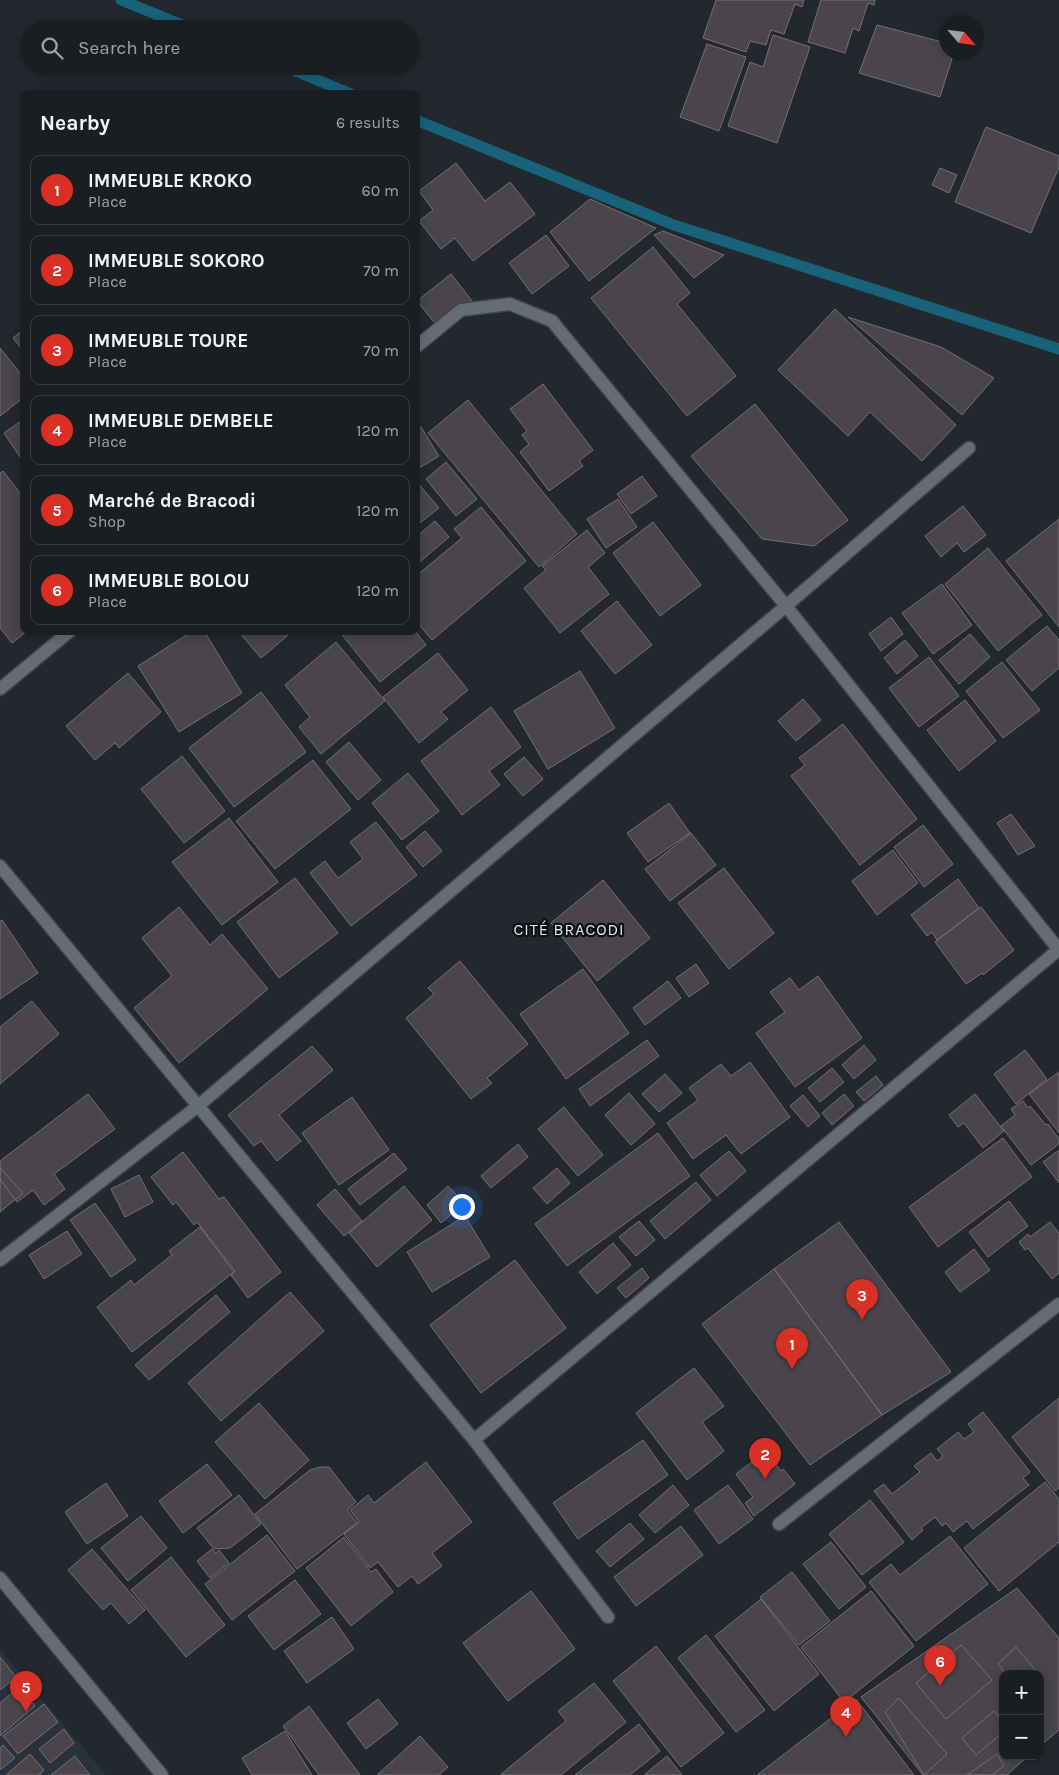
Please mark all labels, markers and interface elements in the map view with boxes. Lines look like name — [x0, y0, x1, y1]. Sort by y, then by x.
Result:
north arrow — [939, 15, 984, 60]
search box — [20, 20, 420, 75]
icon: search — [38, 34, 66, 62]
text: Search here — [78, 37, 180, 59]
text: Nearby — [40, 111, 110, 135]
text: 6 results — [336, 113, 400, 132]
text: IMMEUBLE KROKO — [88, 170, 252, 192]
text: 1 — [54, 181, 60, 200]
text: 60 m — [362, 181, 399, 200]
text: Place — [88, 192, 127, 211]
text: IMMEUBLE SOKORO — [88, 250, 265, 272]
text: 2 — [52, 261, 62, 280]
text: 70 m — [363, 261, 399, 280]
text: Place — [88, 272, 127, 291]
text: IMMEUBLE TOURE — [88, 330, 248, 352]
text: 3 — [52, 341, 62, 360]
text: 70 m — [363, 341, 399, 360]
text: Place — [88, 352, 127, 371]
text: IMMEUBLE DEMBELE — [88, 410, 274, 432]
text: 4 — [52, 421, 62, 440]
text: 120 m — [356, 421, 399, 440]
text: Place — [88, 432, 127, 451]
text: Marché de Bracodi — [88, 490, 256, 512]
text: 5 — [52, 501, 62, 520]
text: 120 m — [356, 501, 399, 520]
text: Shop — [88, 512, 125, 531]
text: IMMEUBLE BOLOU — [88, 570, 250, 592]
text: 6 — [52, 581, 62, 600]
text: 120 m — [356, 581, 399, 600]
text: Place — [88, 592, 127, 611]
district label: CITÉ BRACODI — [513, 920, 625, 939]
your location — [449, 1194, 475, 1220]
pin: 3 — [846, 1279, 878, 1320]
pin: 1 — [776, 1328, 808, 1369]
pin: 2 — [749, 1438, 781, 1479]
pin: 6 — [924, 1645, 956, 1686]
map controls — [999, 1670, 1044, 1760]
button: + — [999, 1670, 1044, 1715]
pin: 5 — [10, 1671, 42, 1712]
pin: 4 — [830, 1696, 862, 1737]
button: − — [999, 1715, 1044, 1760]

